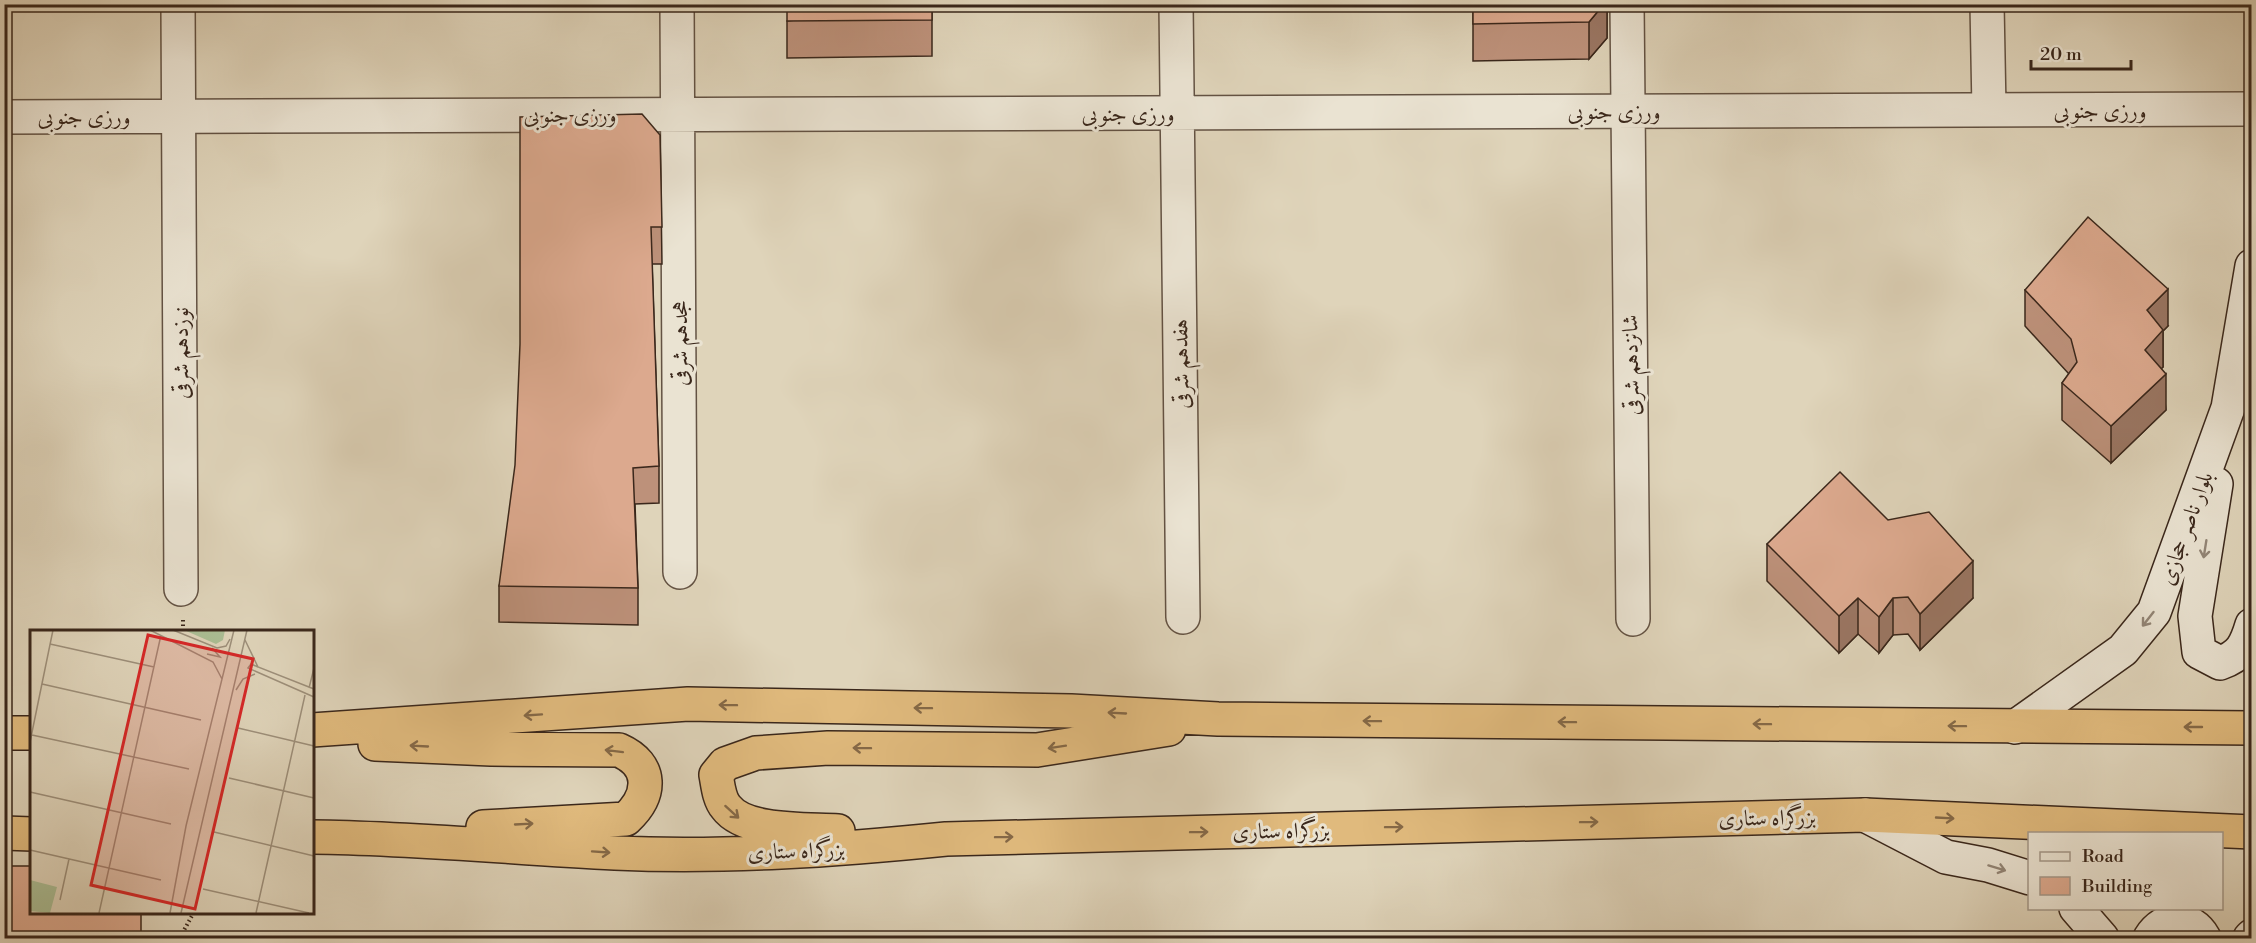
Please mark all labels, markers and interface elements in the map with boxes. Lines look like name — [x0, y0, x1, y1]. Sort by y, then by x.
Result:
scale bar — [2031, 33, 2132, 71]
text: 20 m — [2040, 43, 2082, 66]
street label: ورزی جنوبی — [2053, 98, 2147, 127]
street label: ورزی جنوبی — [1567, 99, 1661, 128]
street label: ورزی جنوبی — [1081, 101, 1175, 130]
street label: ورزی جنوبی — [523, 102, 617, 131]
street label: ورزی جنوبی — [37, 104, 131, 133]
street label: هجدهم شرقی — [667, 300, 700, 386]
street label: نوزدهم شرقی — [168, 307, 201, 399]
street label: شانزدهم شرقی — [1617, 314, 1652, 416]
street label: هفدهم شرقی — [1167, 319, 1202, 409]
street label: بلوار ناصر حجازی — [2153, 468, 2219, 589]
one-way arrow — [2200, 538, 2211, 558]
one-way arrow — [2141, 611, 2154, 627]
inset map — [30, 630, 314, 913]
one-way arrow — [718, 699, 738, 711]
one-way arrow — [913, 702, 933, 713]
one-way arrow — [1108, 708, 1128, 719]
one-way arrow — [523, 710, 543, 721]
one-way arrow — [1362, 715, 1382, 727]
one-way arrow — [1557, 717, 1577, 728]
one-way arrow — [1752, 718, 1772, 730]
one-way arrow — [1947, 720, 1967, 732]
one-way arrow — [2184, 721, 2204, 733]
one-way arrow — [410, 741, 430, 752]
one-way arrow — [1047, 742, 1067, 753]
one-way arrow — [852, 743, 872, 754]
one-way arrow — [605, 745, 624, 756]
street label: بزرگراه ستاری — [1718, 802, 1816, 833]
one-way arrow — [724, 805, 739, 819]
one-way arrow — [1934, 813, 1954, 824]
street label: بزرگراه ستاری — [1232, 815, 1330, 846]
one-way arrow — [1579, 816, 1599, 828]
one-way arrow — [514, 819, 534, 830]
one-way arrow — [1384, 821, 1404, 833]
one-way arrow — [1189, 826, 1209, 838]
one-way arrow — [994, 831, 1014, 843]
legend — [2028, 832, 2223, 910]
street label: بزرگراه ستاری — [747, 834, 845, 867]
text: Road — [2082, 845, 2125, 868]
one-way arrow — [591, 847, 610, 858]
one-way arrow — [1987, 863, 2006, 874]
text: Building — [2081, 875, 2153, 898]

